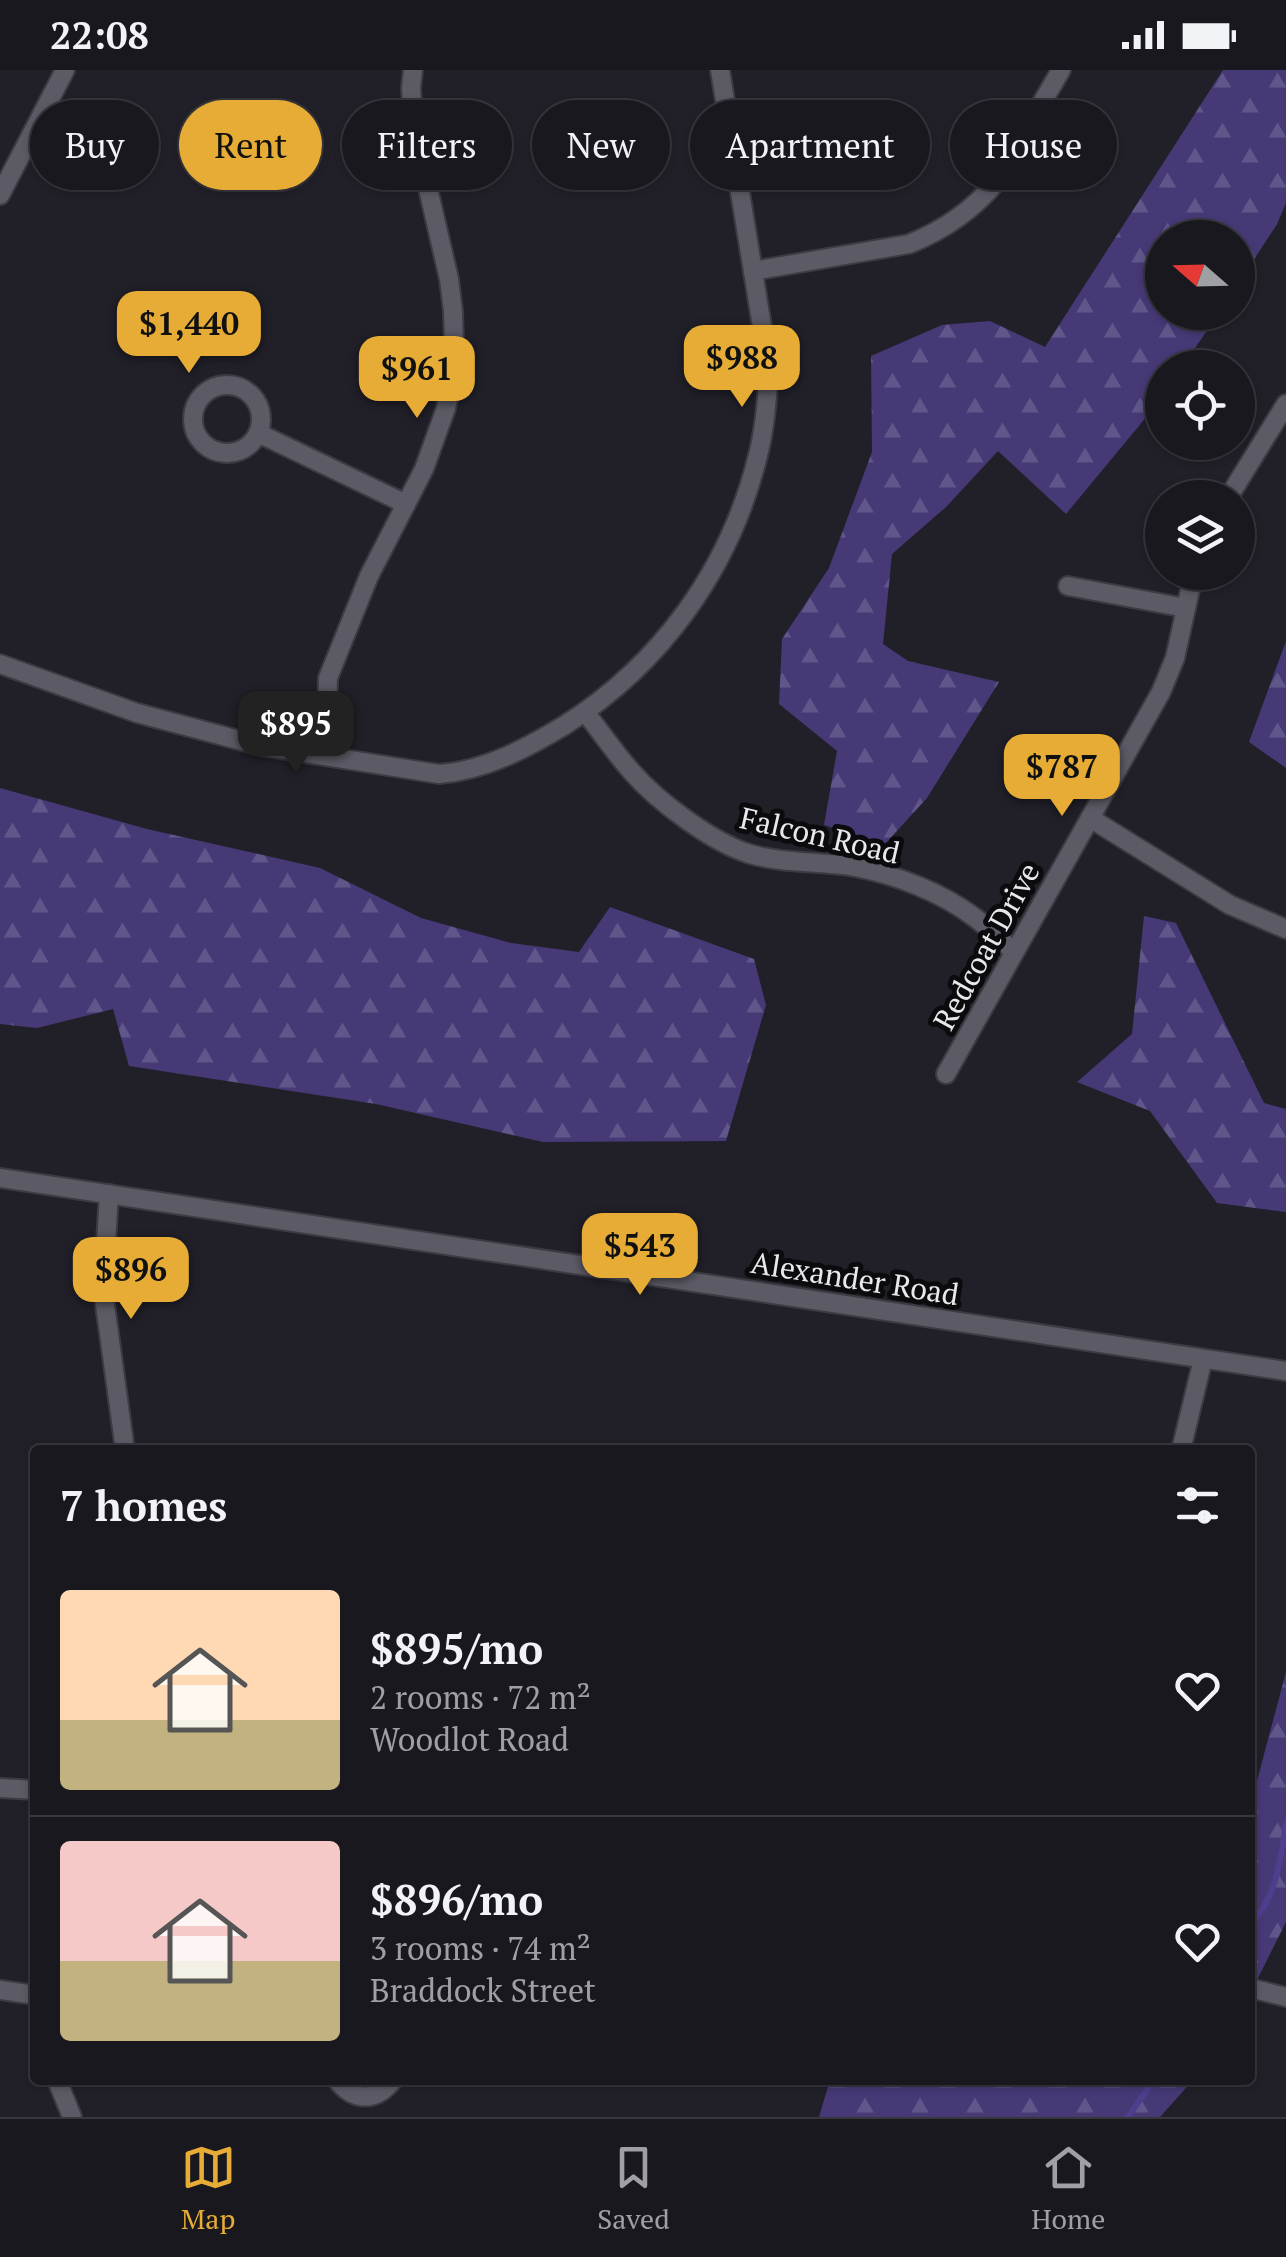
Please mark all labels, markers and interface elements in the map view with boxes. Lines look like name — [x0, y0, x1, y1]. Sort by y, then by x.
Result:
text: 22:08 — [50, 10, 149, 60]
chip: Buy — [30, 100, 159, 190]
chip: Rent — [179, 100, 322, 190]
chip: Filters — [342, 100, 512, 190]
chip: New — [532, 100, 670, 190]
chip: Apartment — [690, 100, 930, 190]
chip: House — [950, 100, 1117, 190]
north arrow — [1145, 220, 1255, 330]
map controls — [1145, 220, 1255, 590]
pin: $1,440 — [108, 291, 270, 376]
text: $1,440 — [139, 302, 239, 344]
pin: $988 — [683, 325, 801, 410]
pin: $961 — [358, 336, 476, 421]
text: $988 — [706, 336, 778, 378]
text: $961 — [381, 347, 453, 389]
button: locate — [1145, 350, 1255, 460]
button: layers — [1145, 480, 1255, 590]
pin: $895 — [237, 691, 355, 776]
text: $895 — [260, 702, 332, 744]
pin: $787 — [1003, 734, 1121, 819]
text: $787 — [1026, 745, 1098, 787]
street label: Falcon Road — [736, 797, 904, 873]
street label: Redcoat Drive — [924, 855, 1048, 1037]
pin: $543 — [581, 1213, 699, 1298]
text: $543 — [604, 1224, 676, 1266]
pin: $896 — [72, 1237, 190, 1322]
street label: Alexander Road — [748, 1242, 962, 1314]
text: $896 — [95, 1248, 167, 1290]
text: 7 homes — [60, 1477, 227, 1533]
icon: filters — [1170, 1478, 1225, 1533]
text: $895/mo — [370, 1620, 543, 1676]
icon: home — [140, 1630, 260, 1750]
icon: heart — [1170, 1663, 1225, 1718]
text: 2 rooms · 72 m² — [370, 1676, 591, 1718]
text: Woodlot Road — [370, 1718, 569, 1760]
text: $896/mo — [370, 1871, 543, 1927]
icon: home — [140, 1881, 260, 2001]
icon: heart — [1170, 1914, 1225, 1969]
text: 3 rooms · 74 m² — [370, 1927, 591, 1969]
text: Braddock Street — [370, 1969, 596, 2011]
tab: Map — [181, 2140, 236, 2237]
tab: Saved — [597, 2140, 670, 2237]
tab: Home — [1031, 2140, 1105, 2237]

